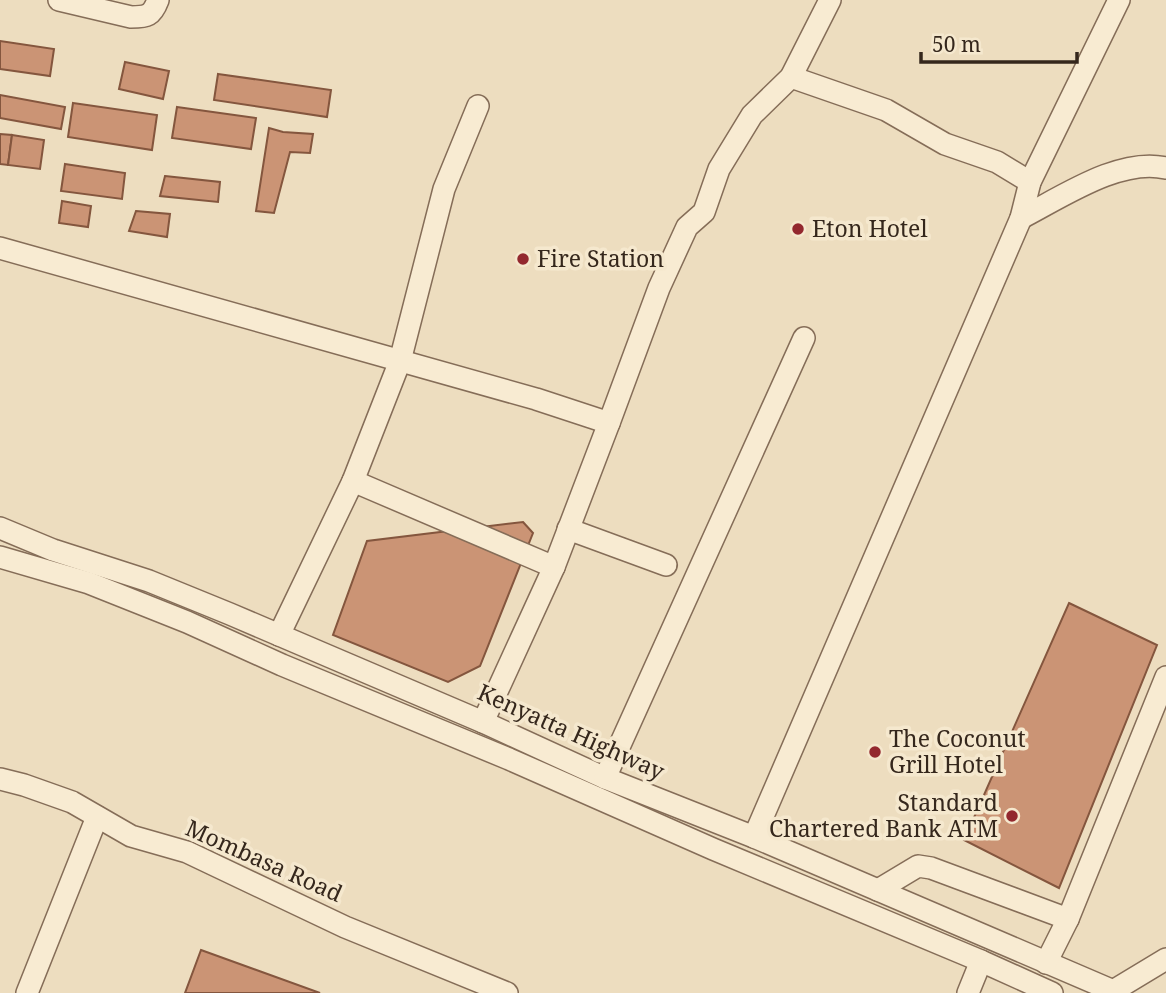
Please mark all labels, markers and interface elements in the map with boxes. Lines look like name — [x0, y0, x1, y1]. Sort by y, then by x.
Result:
scale bar — [921, 21, 1077, 65]
text: 50 m — [932, 30, 981, 58]
place label: Eton Hotel — [812, 212, 928, 244]
marker: Eton Hotel — [790, 221, 806, 237]
place label: Fire Station — [537, 242, 664, 274]
marker: Fire Station — [515, 251, 531, 267]
street label: Kenyatta Highway — [473, 676, 670, 787]
place label: The Coconut Grill Hotel — [889, 722, 1026, 780]
marker: The Coconut Grill Hotel — [867, 744, 883, 760]
place label: Standard Chartered Bank ATM — [769, 786, 998, 844]
marker: Standard Chartered Bank ATM — [1004, 808, 1020, 824]
street label: Mombasa Road — [181, 811, 348, 909]

